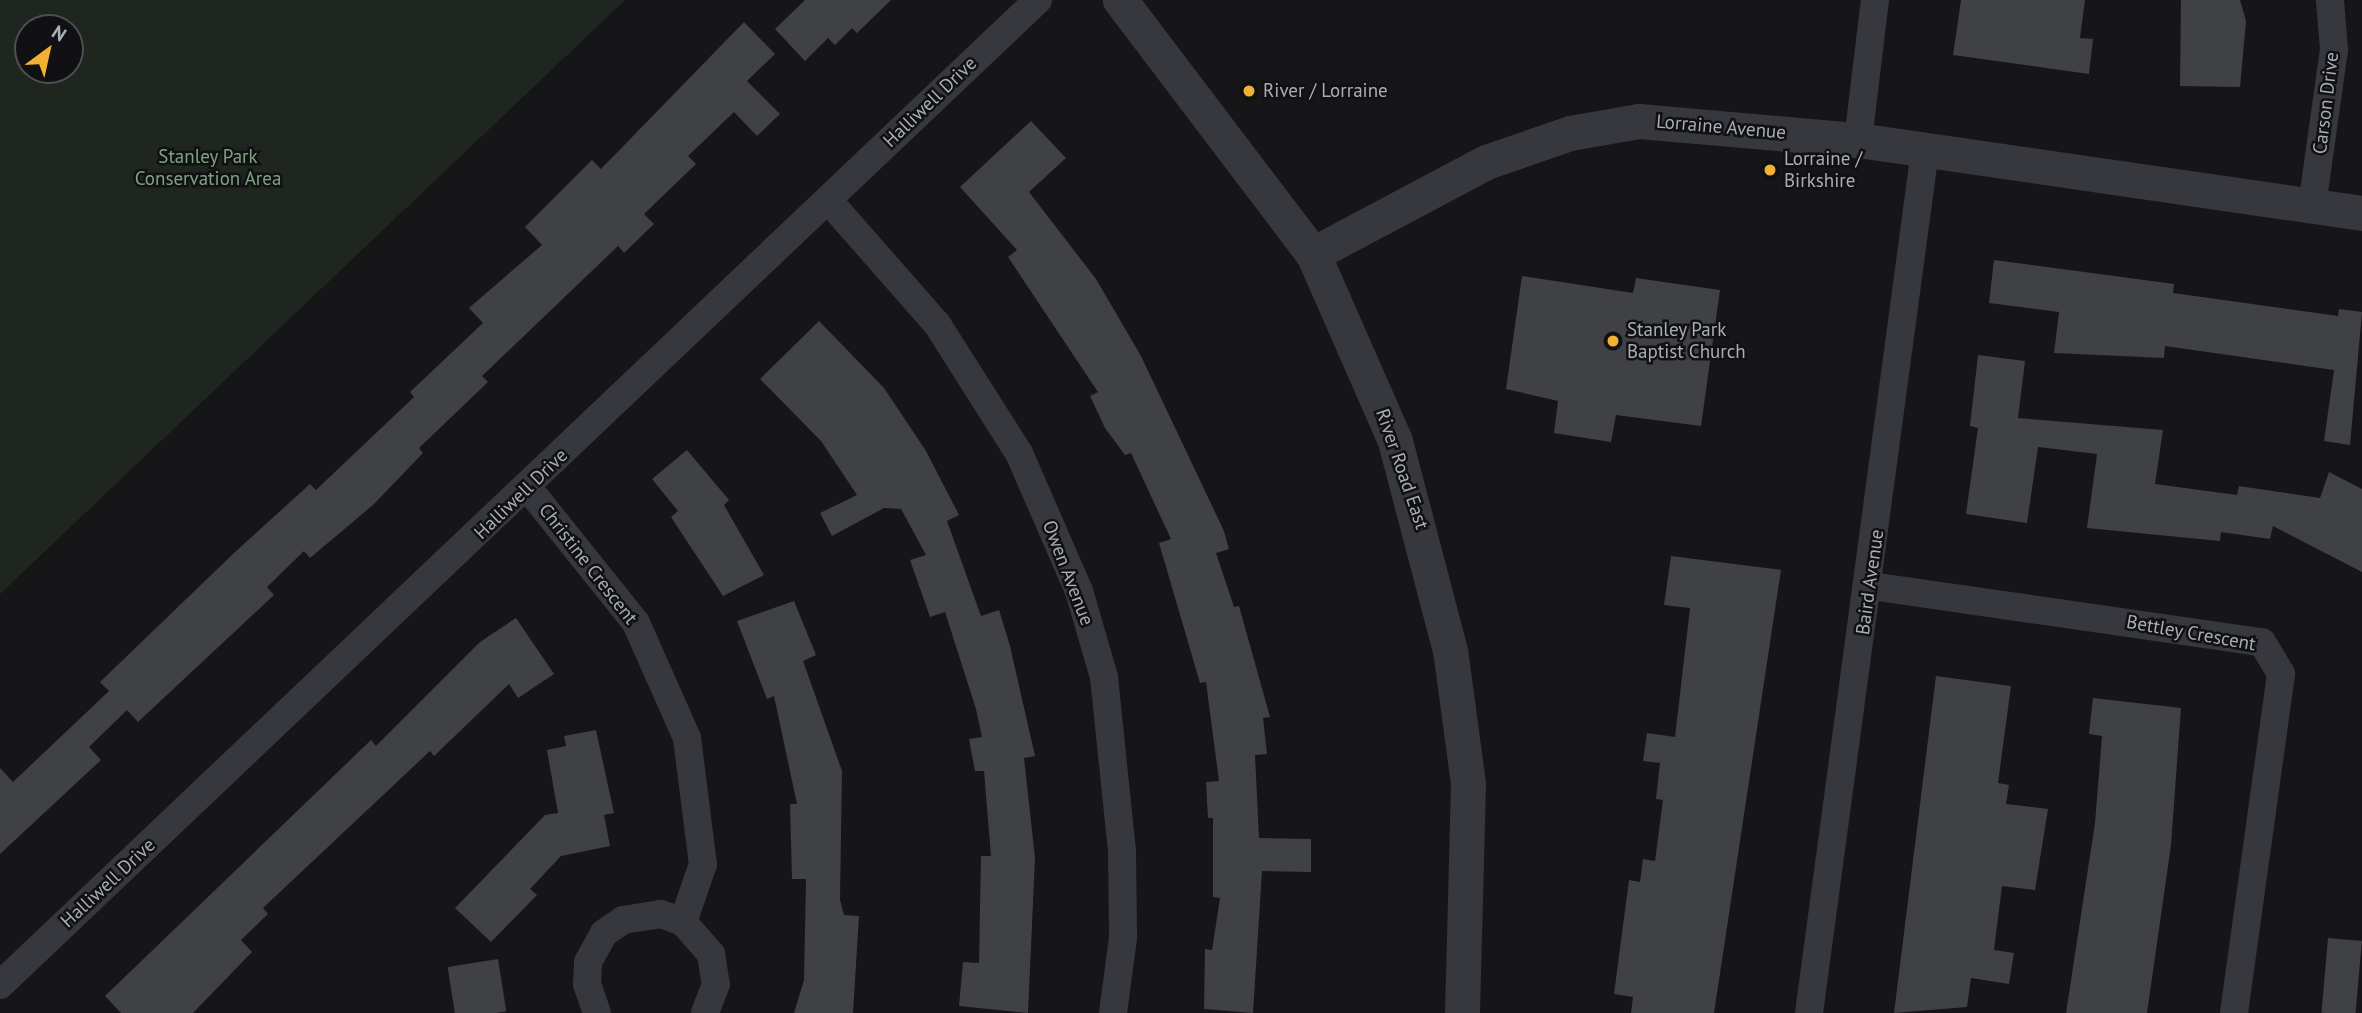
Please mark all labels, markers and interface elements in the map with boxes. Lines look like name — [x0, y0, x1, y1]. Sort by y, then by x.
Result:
north arrow — [14, 14, 84, 84]
text: N — [48, 20, 71, 47]
street label: Carson Drive — [2308, 51, 2344, 155]
street label: Halliwell Drive — [879, 52, 981, 152]
place label: River / Lorraine — [1263, 80, 1388, 102]
marker: River / Lorraine — [1241, 83, 1257, 99]
street label: Lorraine Avenue — [1655, 110, 1787, 144]
park label: Stanley Park Conservation Area — [134, 146, 282, 190]
place label: Lorraine / Birkshire — [1784, 148, 1862, 192]
marker: Lorraine / Birkshire — [1762, 162, 1778, 178]
place label: Stanley Park Baptist Church — [1627, 319, 1746, 363]
marker: Stanley Park Baptist Church — [1605, 333, 1621, 349]
street label: River Road East — [1371, 406, 1433, 532]
street label: Halliwell Drive — [470, 444, 572, 544]
street label: Christine Crescent — [534, 499, 642, 629]
street label: Owen Avenue — [1037, 517, 1099, 629]
street label: Baird Avenue — [1851, 528, 1889, 636]
street label: Bettley Crescent — [2124, 610, 2258, 656]
street label: Halliwell Drive — [56, 834, 160, 932]

